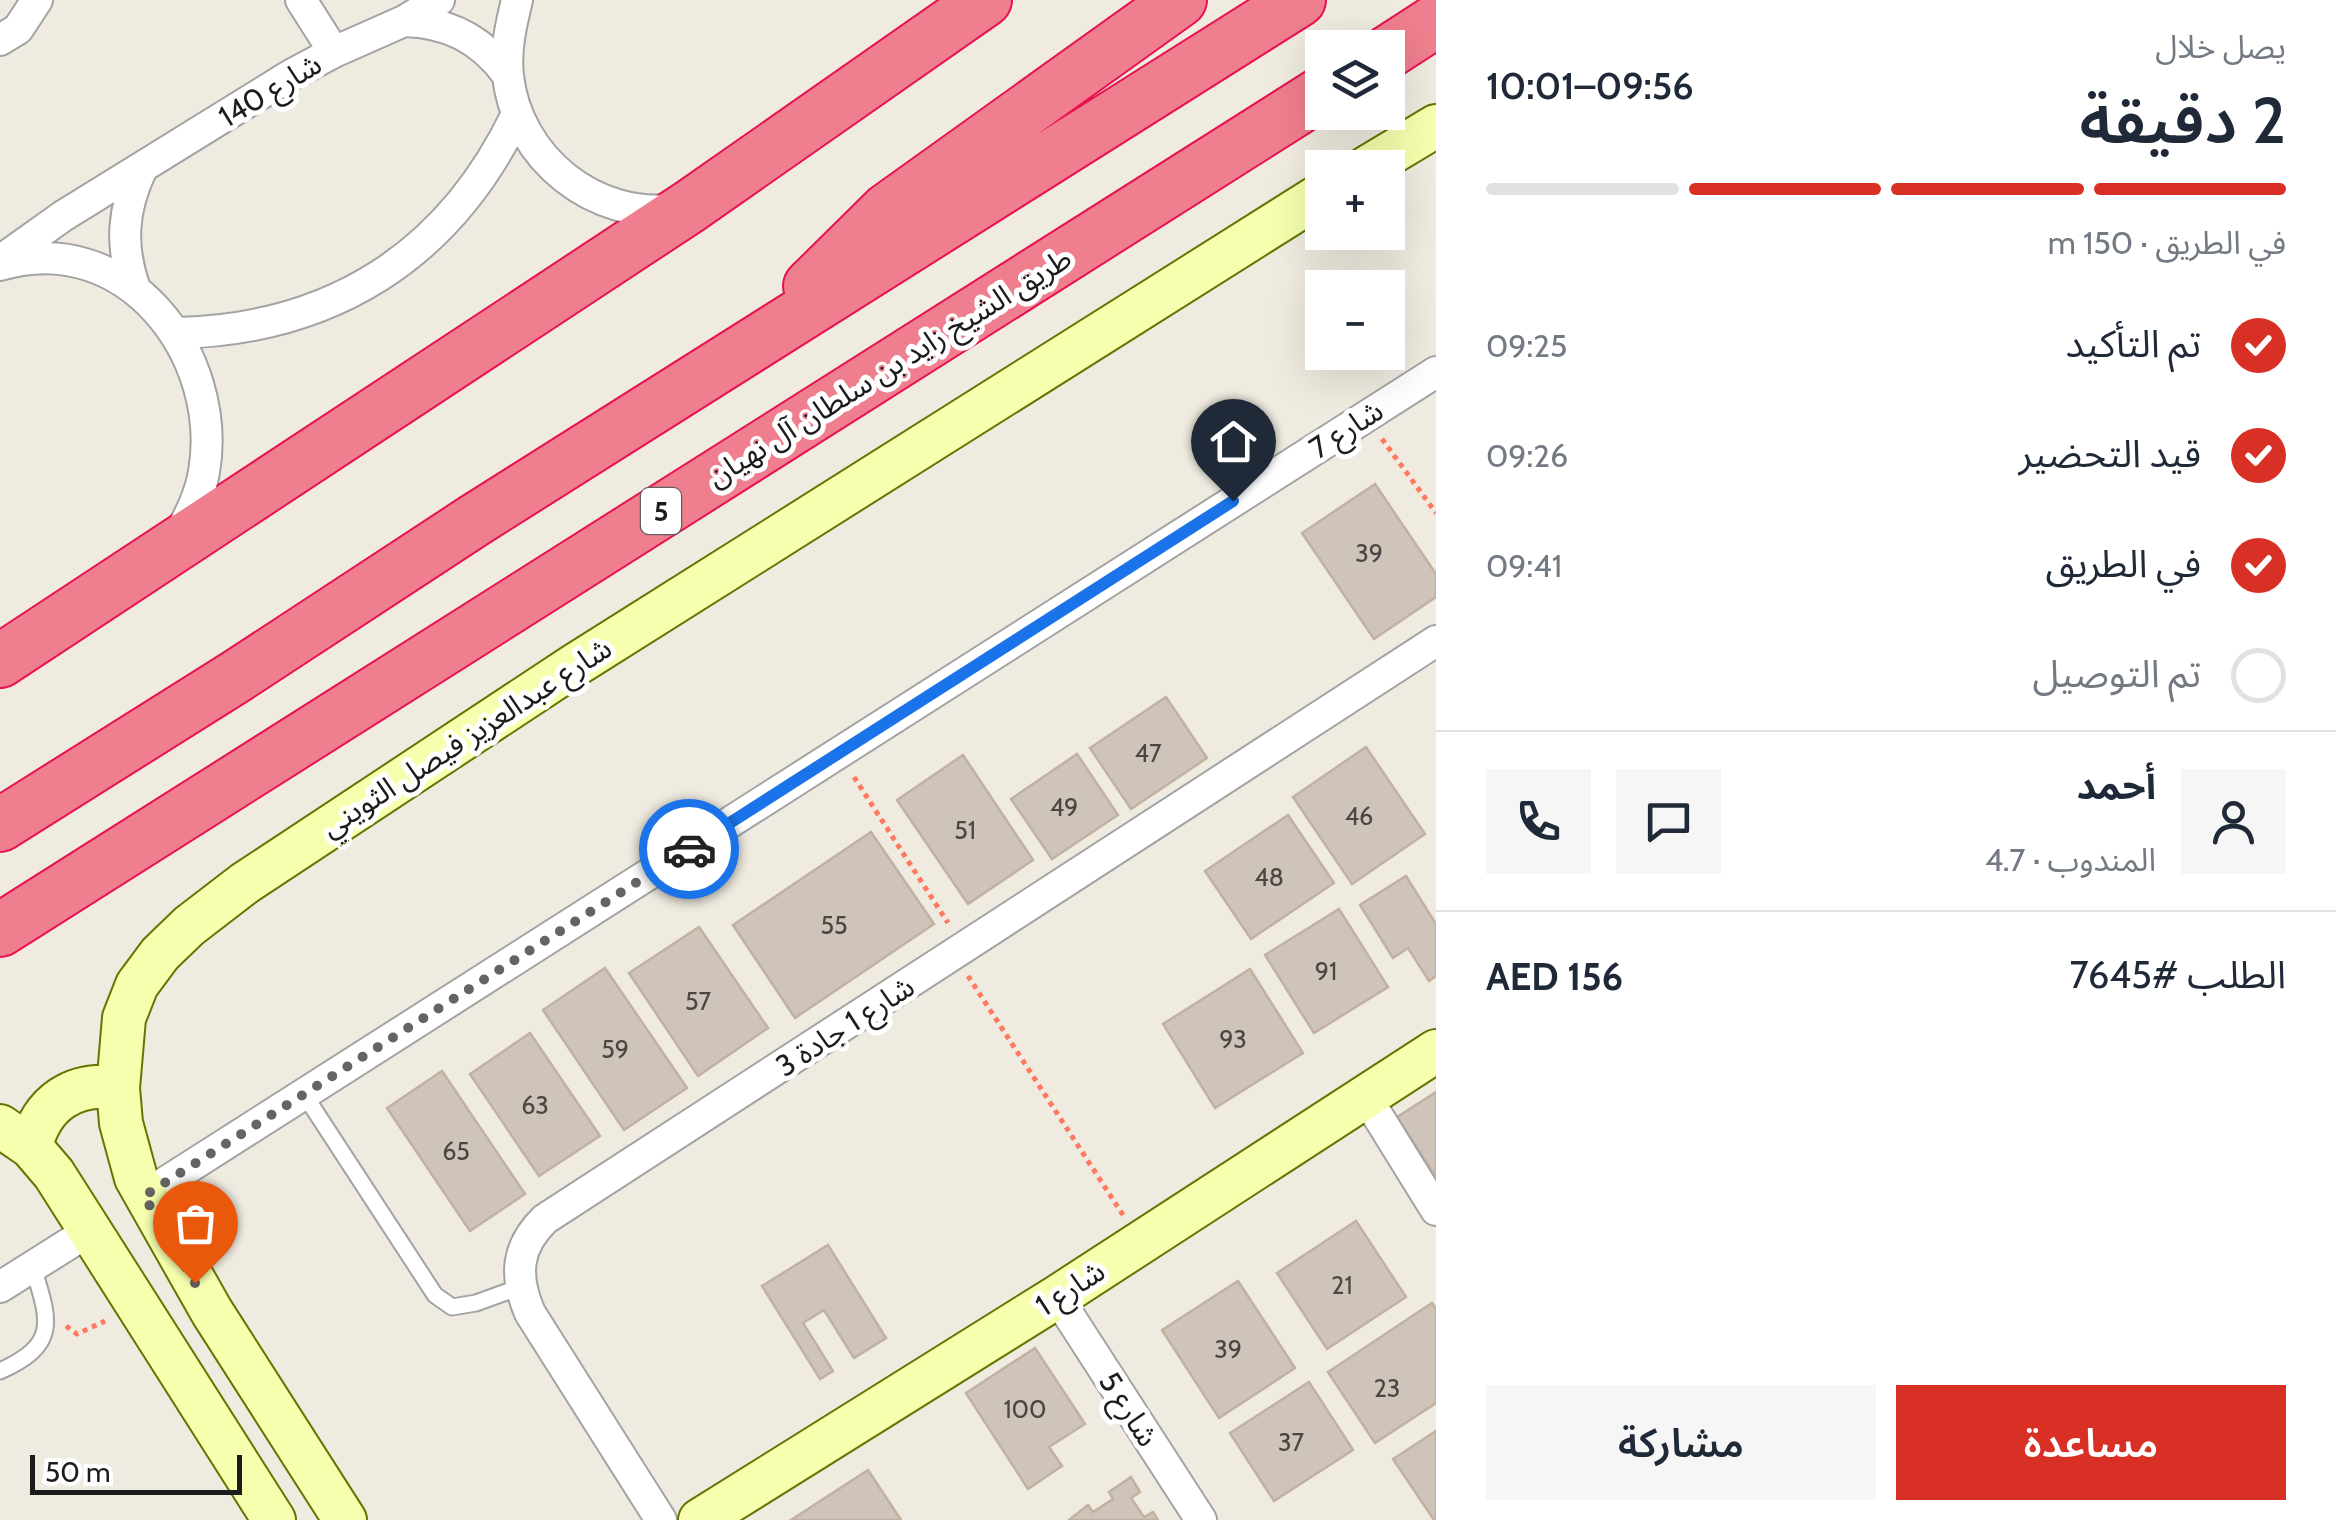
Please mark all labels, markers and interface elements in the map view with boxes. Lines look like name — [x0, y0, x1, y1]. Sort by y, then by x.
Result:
text: يصل خلال — [2155, 27, 2286, 66]
map controls — [1305, 30, 1405, 370]
button: layers — [1305, 30, 1405, 130]
street label: شارع 140 — [212, 45, 330, 138]
text: 09:56–10:01 — [1486, 62, 1694, 109]
text: 2 دقيقة — [2079, 80, 2286, 159]
button: + — [1305, 150, 1405, 250]
text: في الطريق · 150 m — [2048, 223, 2286, 262]
street label: طريق الشيخ زايد بن سلطان آل نهيان — [700, 239, 1080, 498]
button: − — [1305, 270, 1405, 370]
icon: check — [2231, 318, 2286, 373]
text: تم التأكيد — [2066, 320, 2201, 367]
text: 09:25 — [1486, 326, 1567, 365]
street label: شارع 7 — [1302, 392, 1392, 470]
pin — [1191, 399, 1276, 502]
icon: home — [1206, 414, 1261, 469]
icon: check — [2231, 428, 2286, 483]
text: قيد التحضير — [2018, 430, 2201, 477]
text: 09:26 — [1486, 436, 1568, 475]
road number: 5 — [641, 488, 681, 534]
house number: 39 — [1355, 538, 1383, 568]
icon: check — [2231, 538, 2286, 593]
text: في الطريق — [2046, 540, 2201, 587]
text: 09:41 — [1486, 546, 1562, 585]
street label: شارع عبدالعزيز فيصل الثويني — [314, 629, 621, 849]
text: تم التوصيل — [2032, 650, 2201, 697]
house number: 47 — [1134, 738, 1162, 768]
text: أحمد — [2076, 762, 2156, 809]
button: phone — [1486, 769, 1591, 874]
button: chat — [1616, 769, 1721, 874]
button: person — [2181, 769, 2286, 874]
house number: 49 — [1050, 792, 1078, 822]
courier — [639, 799, 739, 899]
house number: 46 — [1345, 801, 1373, 831]
house number: 51 — [954, 815, 976, 845]
icon: car — [662, 822, 717, 877]
text: المندوب · 4.7 — [1985, 840, 2156, 879]
house number: 48 — [1254, 862, 1284, 892]
house number: 55 — [820, 910, 848, 940]
text: الطلب #7645 — [2070, 951, 2286, 998]
text: AED 156 — [1486, 953, 1623, 1000]
house number: 91 — [1315, 956, 1337, 986]
street label: شارع 1 جادة 3 — [769, 968, 923, 1088]
house number: 57 — [685, 986, 711, 1016]
house number: 93 — [1219, 1024, 1247, 1054]
house number: 59 — [601, 1034, 629, 1064]
house number: 63 — [521, 1090, 549, 1120]
house number: 65 — [442, 1136, 470, 1166]
pin — [153, 1181, 238, 1284]
icon: bag — [168, 1196, 223, 1251]
street label: شارع 1 — [1028, 1252, 1114, 1327]
house number: 21 — [1331, 1270, 1353, 1300]
house number: 39 — [1214, 1334, 1242, 1364]
street label: شارع 5 — [1088, 1365, 1167, 1455]
house number: 23 — [1374, 1373, 1400, 1403]
button: مشاركة — [1486, 1385, 1876, 1500]
button: مساعدة — [1896, 1385, 2286, 1500]
house number: 100 — [1003, 1394, 1047, 1424]
house number: 37 — [1278, 1427, 1304, 1457]
scale bar — [30, 1450, 242, 1494]
text: 50 m — [45, 1455, 111, 1489]

